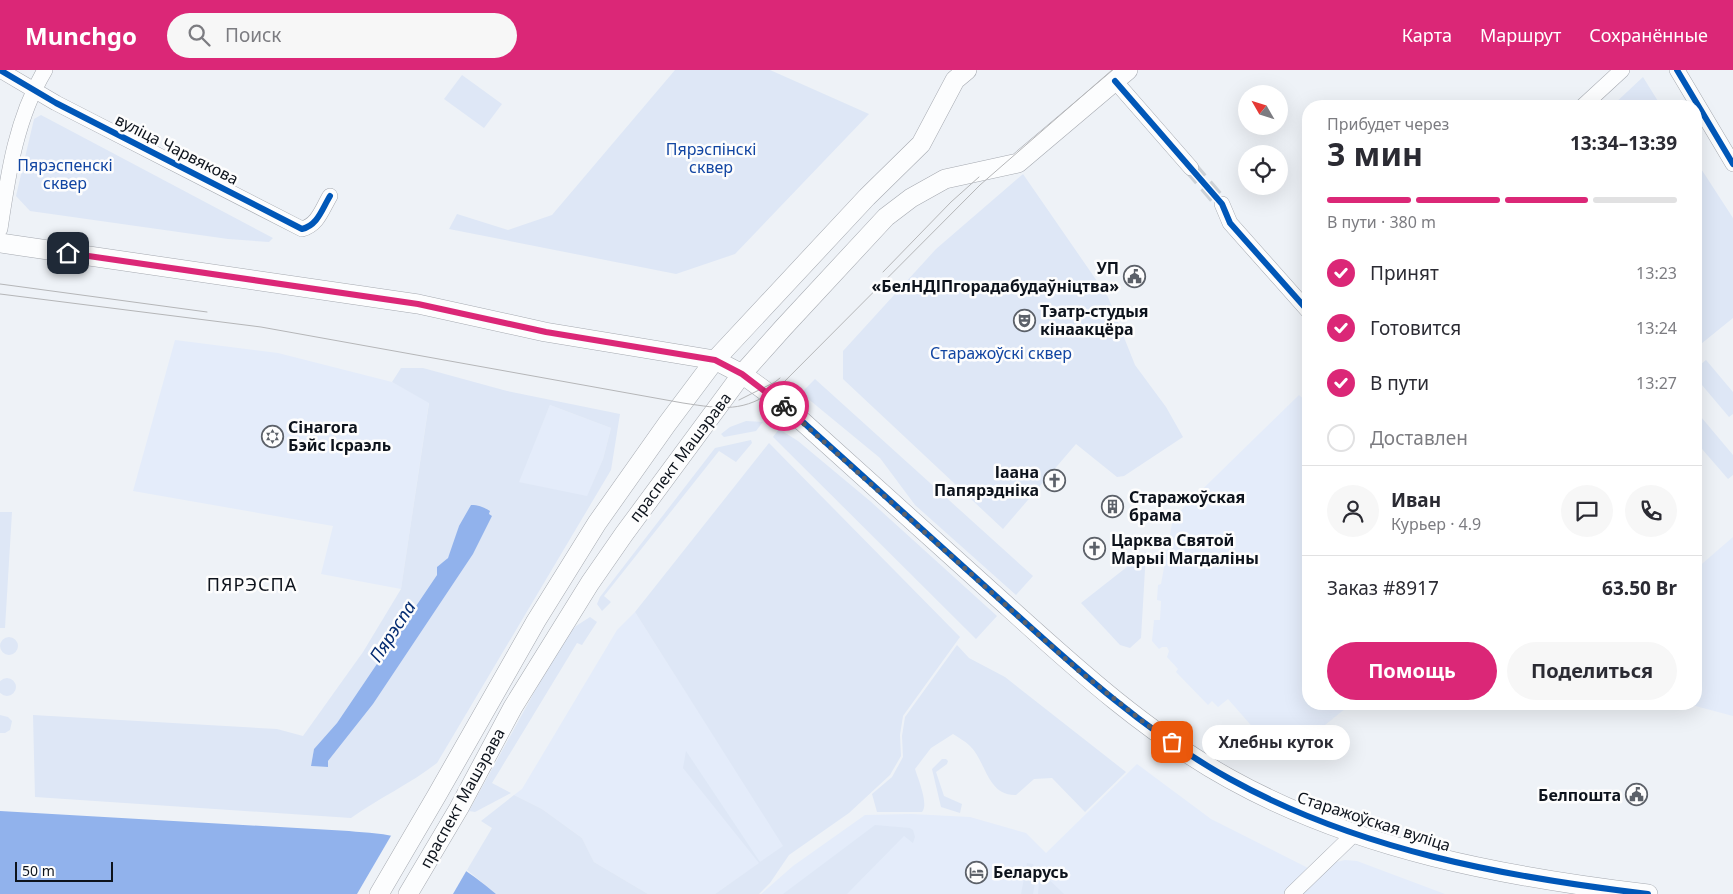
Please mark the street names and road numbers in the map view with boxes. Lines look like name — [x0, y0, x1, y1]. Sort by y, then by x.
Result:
street label: вуліца Чарвякова — [111, 108, 243, 190]
street label: праспект Машэрава — [624, 388, 736, 526]
street label: праспект Машэрава — [414, 724, 510, 872]
street label: Старажоўская вуліца — [1294, 786, 1454, 856]

